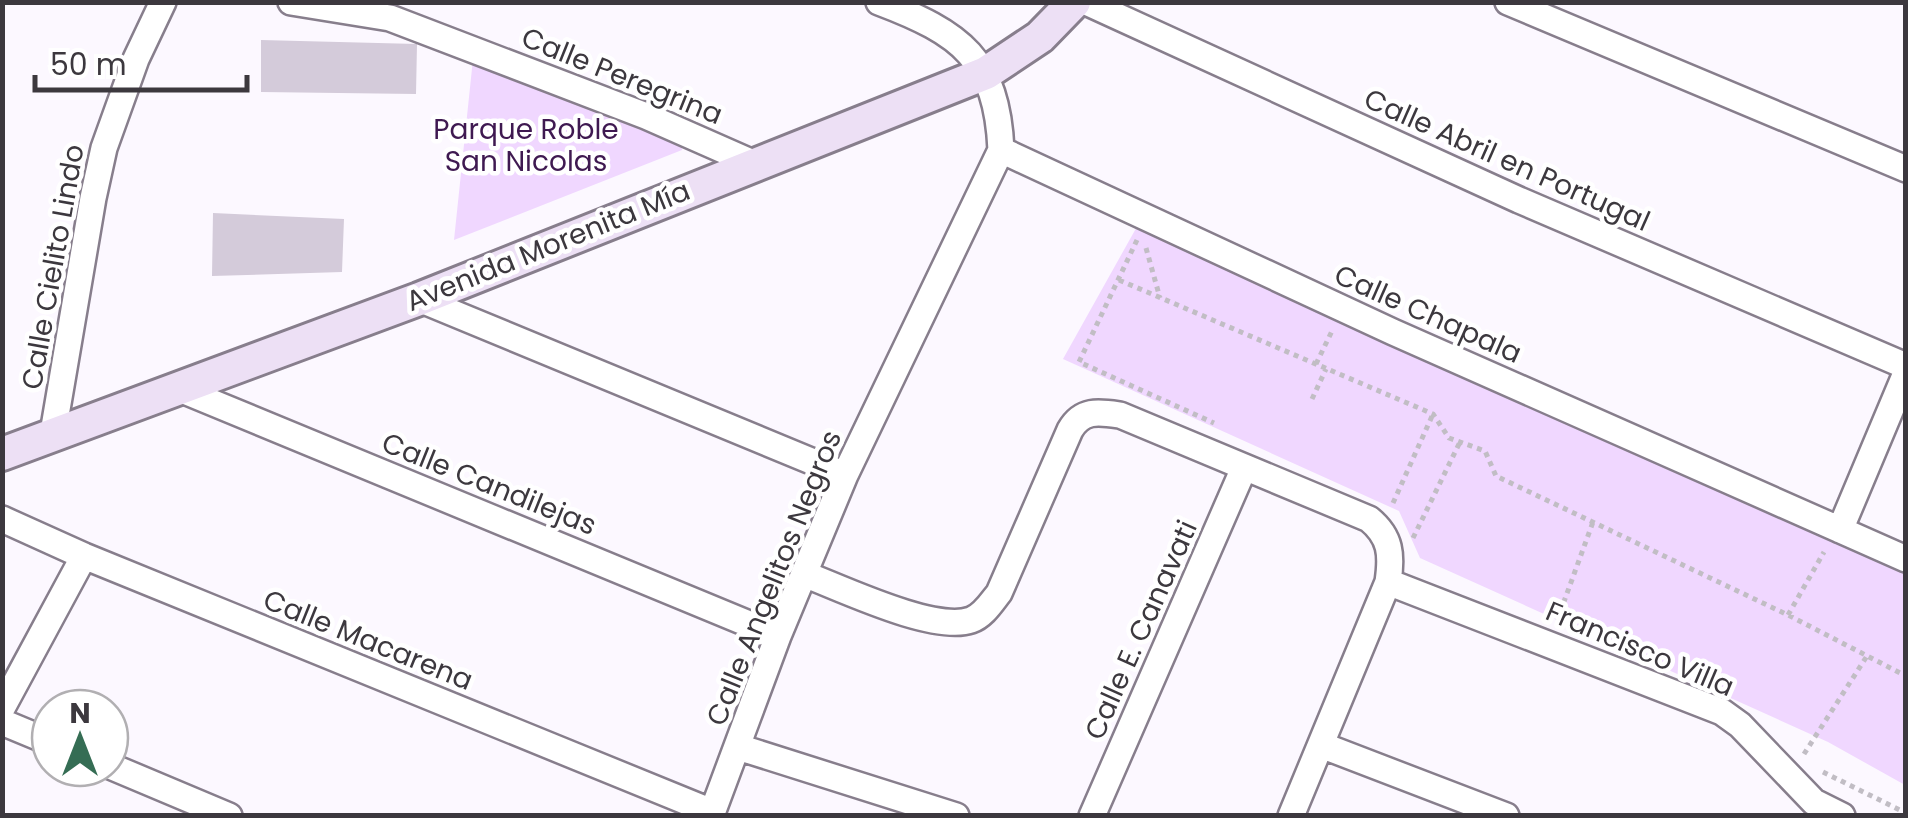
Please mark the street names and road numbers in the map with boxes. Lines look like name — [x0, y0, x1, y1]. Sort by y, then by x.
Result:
street label: Calle Peregrina — [516, 18, 728, 134]
street label: Calle Abril en Portugal — [1358, 79, 1656, 241]
street label: Calle Cielito Lindo — [12, 141, 94, 393]
street label: Avenida Morenita Mía — [400, 171, 696, 321]
street label: Calle Chapala — [1328, 255, 1528, 373]
street label: Calle Candilejas — [376, 423, 602, 545]
street label: Calle Angelitos Negros — [697, 425, 851, 731]
street label: Calle E. Canavati — [1075, 514, 1207, 746]
street label: Calle Macarena — [257, 580, 479, 700]
street label: Francisco Villa — [1540, 592, 1740, 706]

